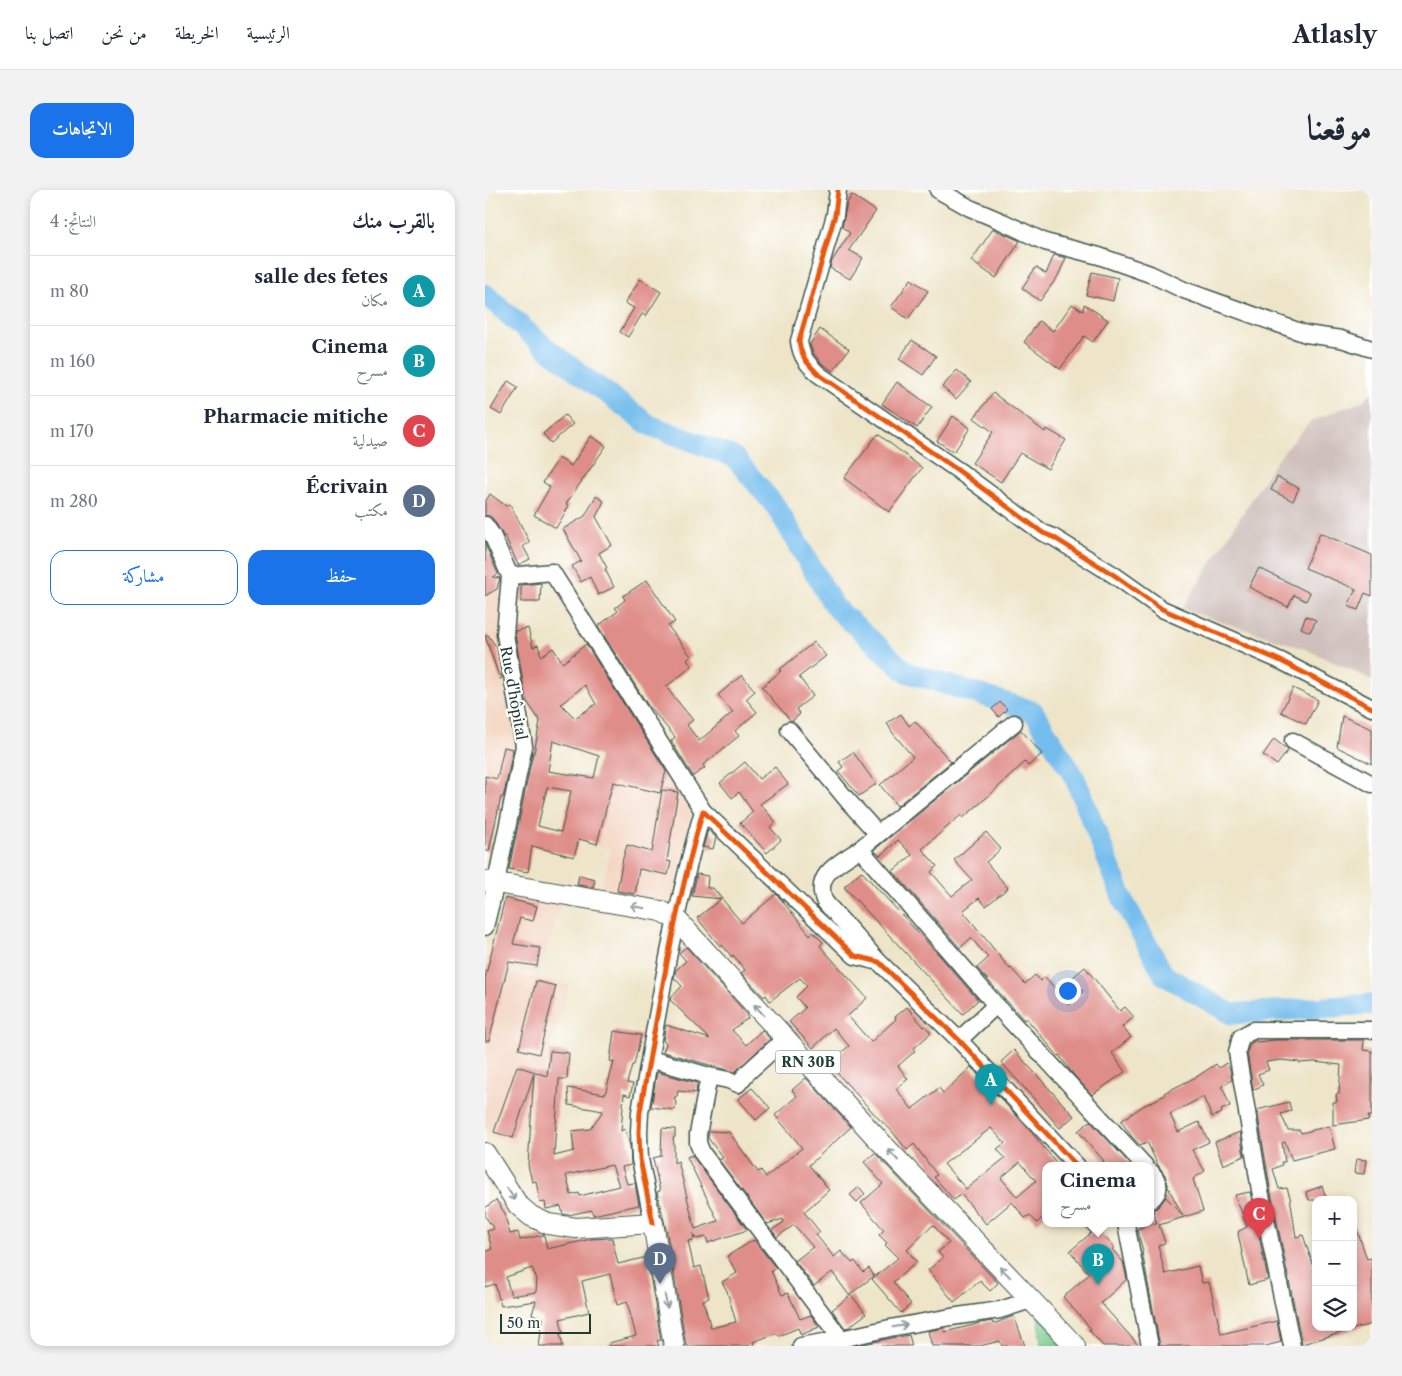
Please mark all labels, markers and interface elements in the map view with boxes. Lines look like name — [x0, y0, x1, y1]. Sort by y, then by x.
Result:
text: Atlasly — [1293, 20, 1377, 49]
text: اتصل بنا — [25, 22, 73, 44]
text: من نحن — [101, 22, 147, 44]
text: الخريطة — [175, 22, 219, 44]
text: الرئيسية — [247, 22, 290, 44]
button: الاتجاهات — [30, 103, 134, 158]
text: موقعنا — [1307, 105, 1372, 148]
text: بالقرب منك — [352, 208, 435, 233]
text: النتائج: 4 — [50, 211, 96, 231]
text: salle des fetes — [254, 265, 388, 288]
text: 80 m — [50, 281, 89, 301]
text: A — [413, 281, 425, 301]
text: مكان — [361, 290, 388, 310]
text: Cinema — [312, 335, 388, 358]
text: 160 m — [50, 351, 95, 371]
text: B — [413, 351, 425, 371]
text: مسرح — [356, 360, 388, 380]
text: Pharmacie mitiche — [203, 405, 388, 428]
text: 170 m — [50, 421, 94, 441]
text: C — [413, 421, 425, 441]
text: صيدلية — [353, 430, 388, 450]
text: Écrivain — [306, 475, 388, 498]
text: 280 m — [50, 491, 98, 511]
text: D — [412, 491, 426, 511]
text: مكتب — [354, 500, 388, 520]
button: مشاركة — [50, 550, 238, 605]
button: حفظ — [248, 550, 435, 605]
street label: Rue d'hôpital — [496, 645, 532, 742]
one-way arrow — [631, 902, 647, 912]
your location — [1055, 978, 1081, 1004]
one-way arrow — [753, 1003, 765, 1016]
road number: RN 30B — [775, 1050, 841, 1074]
pin: A — [975, 1064, 1007, 1105]
one-way arrow — [887, 1148, 899, 1161]
popup — [1042, 1162, 1154, 1227]
text: Cinema — [1060, 1169, 1136, 1192]
one-way arrow — [506, 1187, 516, 1201]
text: مسرح — [1060, 1194, 1092, 1214]
map controls — [1312, 1196, 1357, 1331]
button: + — [1312, 1196, 1357, 1241]
pin: C — [1243, 1198, 1275, 1239]
button: − — [1312, 1241, 1357, 1286]
pin: D — [644, 1243, 676, 1284]
pin: B — [1082, 1244, 1114, 1285]
one-way arrow — [999, 1266, 1011, 1279]
button: layers — [1312, 1286, 1357, 1331]
one-way arrow — [662, 1292, 672, 1308]
scale bar — [500, 1311, 591, 1334]
text: 50 m — [507, 1314, 540, 1332]
one-way arrow — [891, 1320, 907, 1330]

